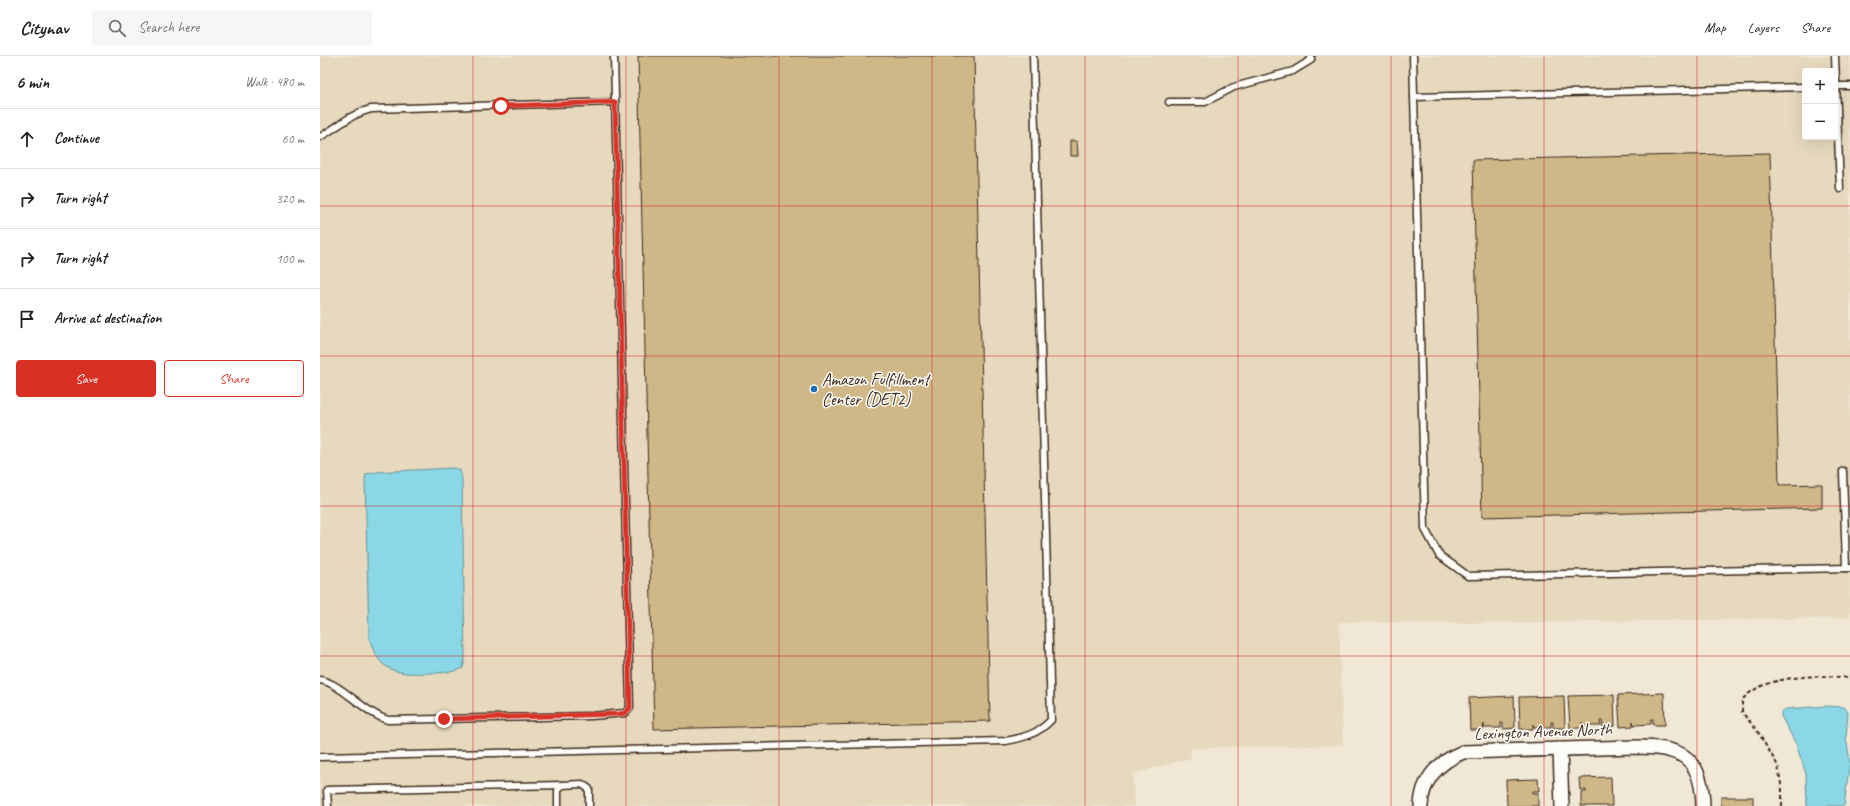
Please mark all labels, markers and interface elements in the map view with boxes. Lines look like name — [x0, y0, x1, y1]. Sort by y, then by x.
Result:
search box — [92, 10, 372, 46]
text: Citynav — [20, 16, 68, 40]
icon: search — [106, 17, 128, 39]
text: Search here — [138, 18, 199, 37]
text: Map — [1704, 19, 1726, 36]
text: Layers — [1748, 19, 1779, 36]
text: Share — [1801, 19, 1830, 36]
map controls — [1802, 68, 1838, 140]
button: + — [1802, 68, 1838, 104]
text: 6 min — [16, 72, 49, 93]
text: Walk · 480 m — [245, 74, 304, 90]
route start — [492, 97, 510, 115]
button: − — [1802, 104, 1838, 140]
icon: ahead — [16, 128, 38, 150]
text: Continue — [54, 129, 99, 148]
text: 60 m — [282, 131, 304, 147]
icon: right — [16, 188, 38, 210]
text: Turn right — [54, 189, 107, 208]
text: 320 m — [276, 191, 304, 207]
icon: right — [16, 248, 38, 270]
text: Turn right — [54, 249, 107, 268]
text: 100 m — [276, 251, 304, 267]
icon: arrive — [16, 308, 38, 330]
text: Arrive at destination — [54, 309, 161, 328]
button: Save — [16, 360, 156, 397]
button: Share — [164, 360, 304, 397]
place label: Amazon Fulfillment Center (DET2) — [822, 369, 932, 410]
marker: Amazon Fulfillment Center (DET2) — [809, 384, 819, 394]
route end — [435, 710, 453, 728]
street label: Lexington Avenue North — [1474, 719, 1613, 744]

